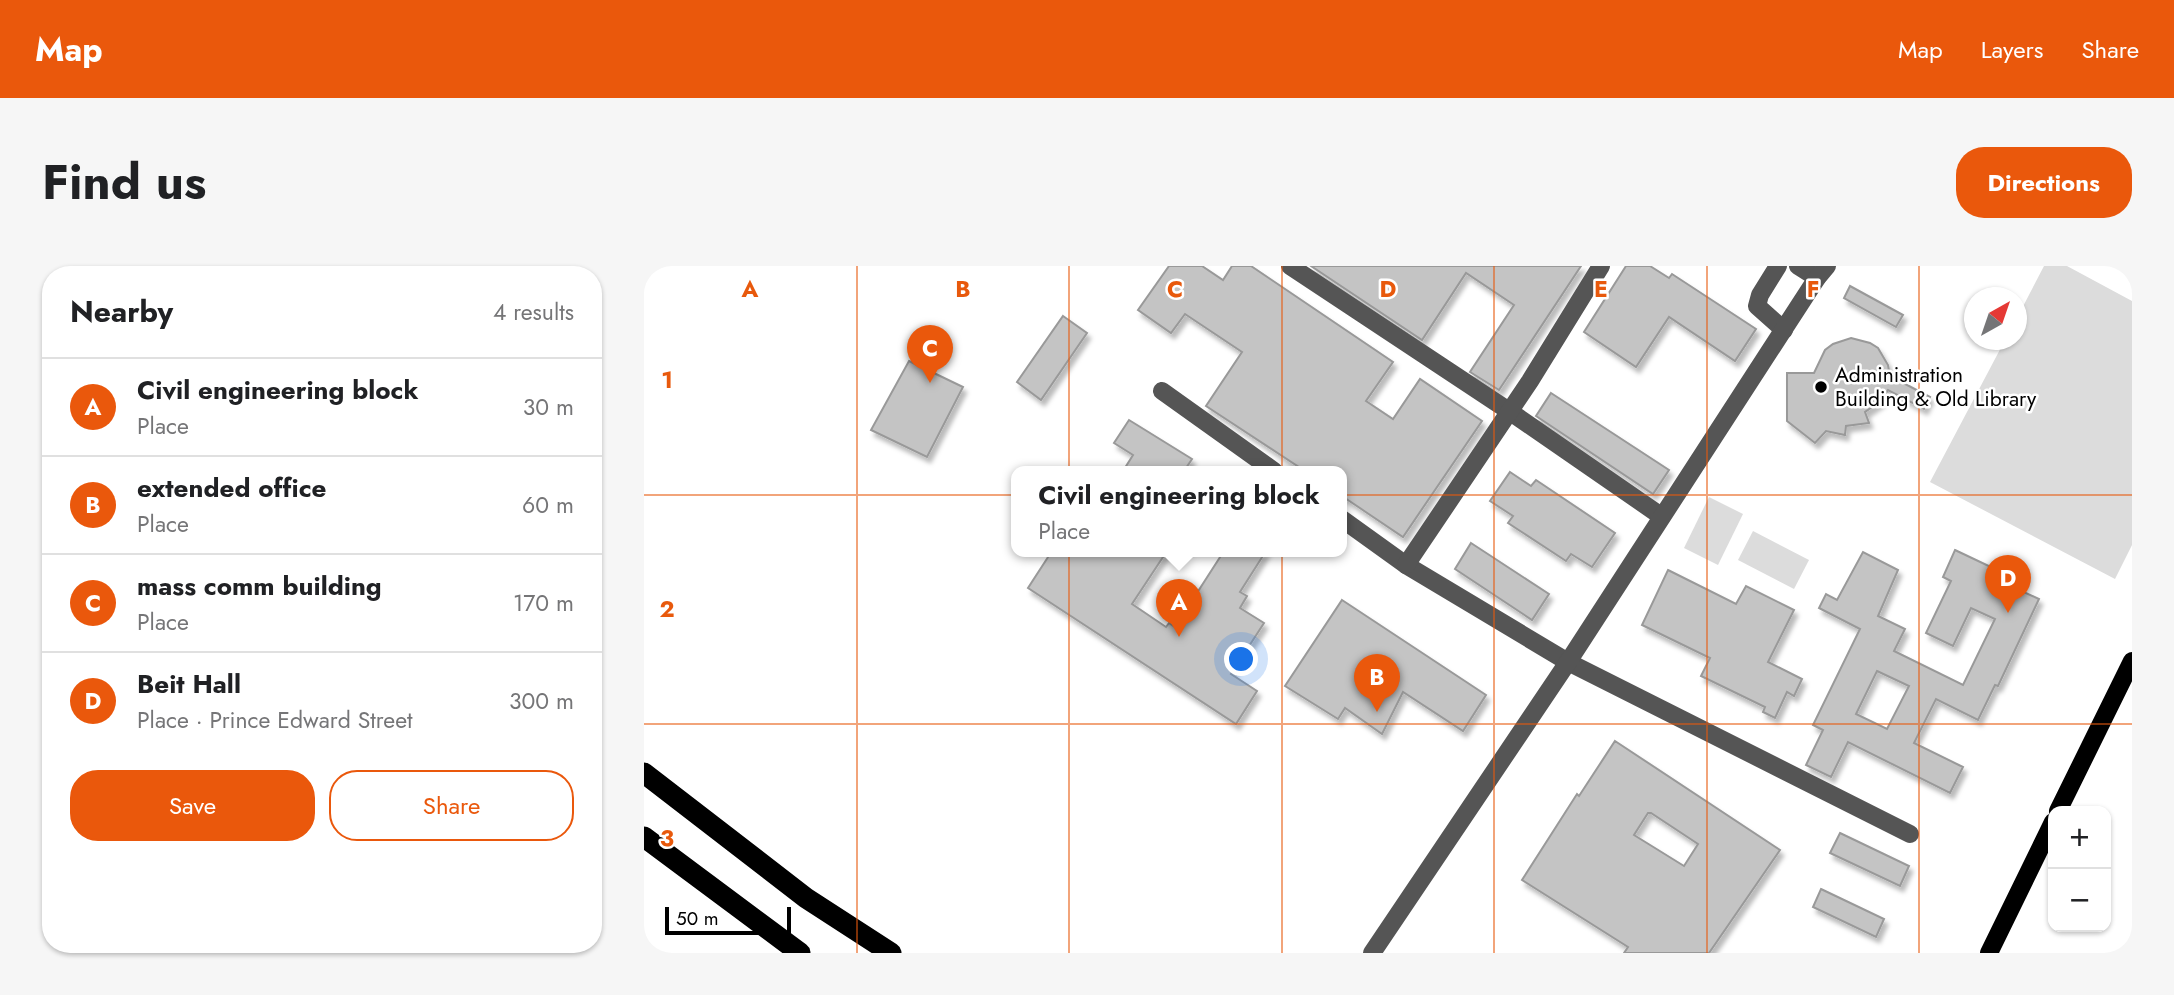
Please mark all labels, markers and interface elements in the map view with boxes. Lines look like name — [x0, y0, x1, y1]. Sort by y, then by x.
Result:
text: Map — [35, 26, 103, 73]
text: Map — [1898, 32, 1943, 67]
text: Layers — [1981, 32, 2043, 67]
text: Share — [2081, 32, 2139, 67]
text: Find us — [42, 147, 206, 217]
button: Directions — [1956, 147, 2132, 218]
text: A — [741, 272, 759, 306]
text: B — [955, 272, 971, 306]
text: C — [1167, 272, 1183, 306]
text: D — [1380, 272, 1397, 306]
text: E — [1594, 272, 1608, 306]
text: F — [1807, 272, 1819, 306]
north arrow — [1964, 287, 2027, 350]
text: Nearby — [70, 290, 173, 333]
text: 4 results — [493, 295, 574, 329]
pin: C — [907, 325, 953, 383]
place label: Administration Building & Old Library — [1835, 360, 2037, 414]
text: 1 — [661, 363, 673, 397]
text: Civil engineering block — [137, 371, 418, 409]
marker: Administration Building & Old Library — [1813, 379, 1829, 395]
text: A — [85, 390, 101, 424]
text: 30 m — [523, 390, 574, 424]
text: Place — [137, 409, 189, 443]
popup — [1011, 466, 1347, 557]
text: extended office — [137, 469, 326, 507]
text: Civil engineering block — [1038, 476, 1320, 514]
text: B — [85, 488, 101, 522]
text: 60 m — [522, 488, 574, 522]
text: Place — [137, 507, 189, 541]
text: Place — [1038, 514, 1090, 548]
pin: D — [1985, 555, 2031, 613]
text: mass comm building — [137, 567, 382, 605]
pin: A — [1156, 579, 1202, 637]
text: C — [85, 586, 101, 620]
text: 170 m — [513, 586, 574, 620]
text: 2 — [659, 592, 675, 626]
text: Place — [137, 605, 189, 639]
your location — [1224, 642, 1258, 676]
pin: B — [1354, 654, 1400, 712]
text: Beit Hall — [137, 665, 241, 703]
text: D — [85, 684, 101, 718]
text: 300 m — [509, 684, 574, 718]
text: Place · Prince Edward Street — [137, 703, 413, 737]
button: Save — [70, 770, 315, 841]
button: Share — [329, 770, 574, 841]
map controls — [2048, 806, 2111, 932]
button: + — [2048, 806, 2111, 869]
text: 3 — [660, 821, 674, 855]
button: − — [2048, 869, 2111, 932]
scale bar — [665, 904, 791, 936]
text: 50 m — [676, 905, 719, 932]

